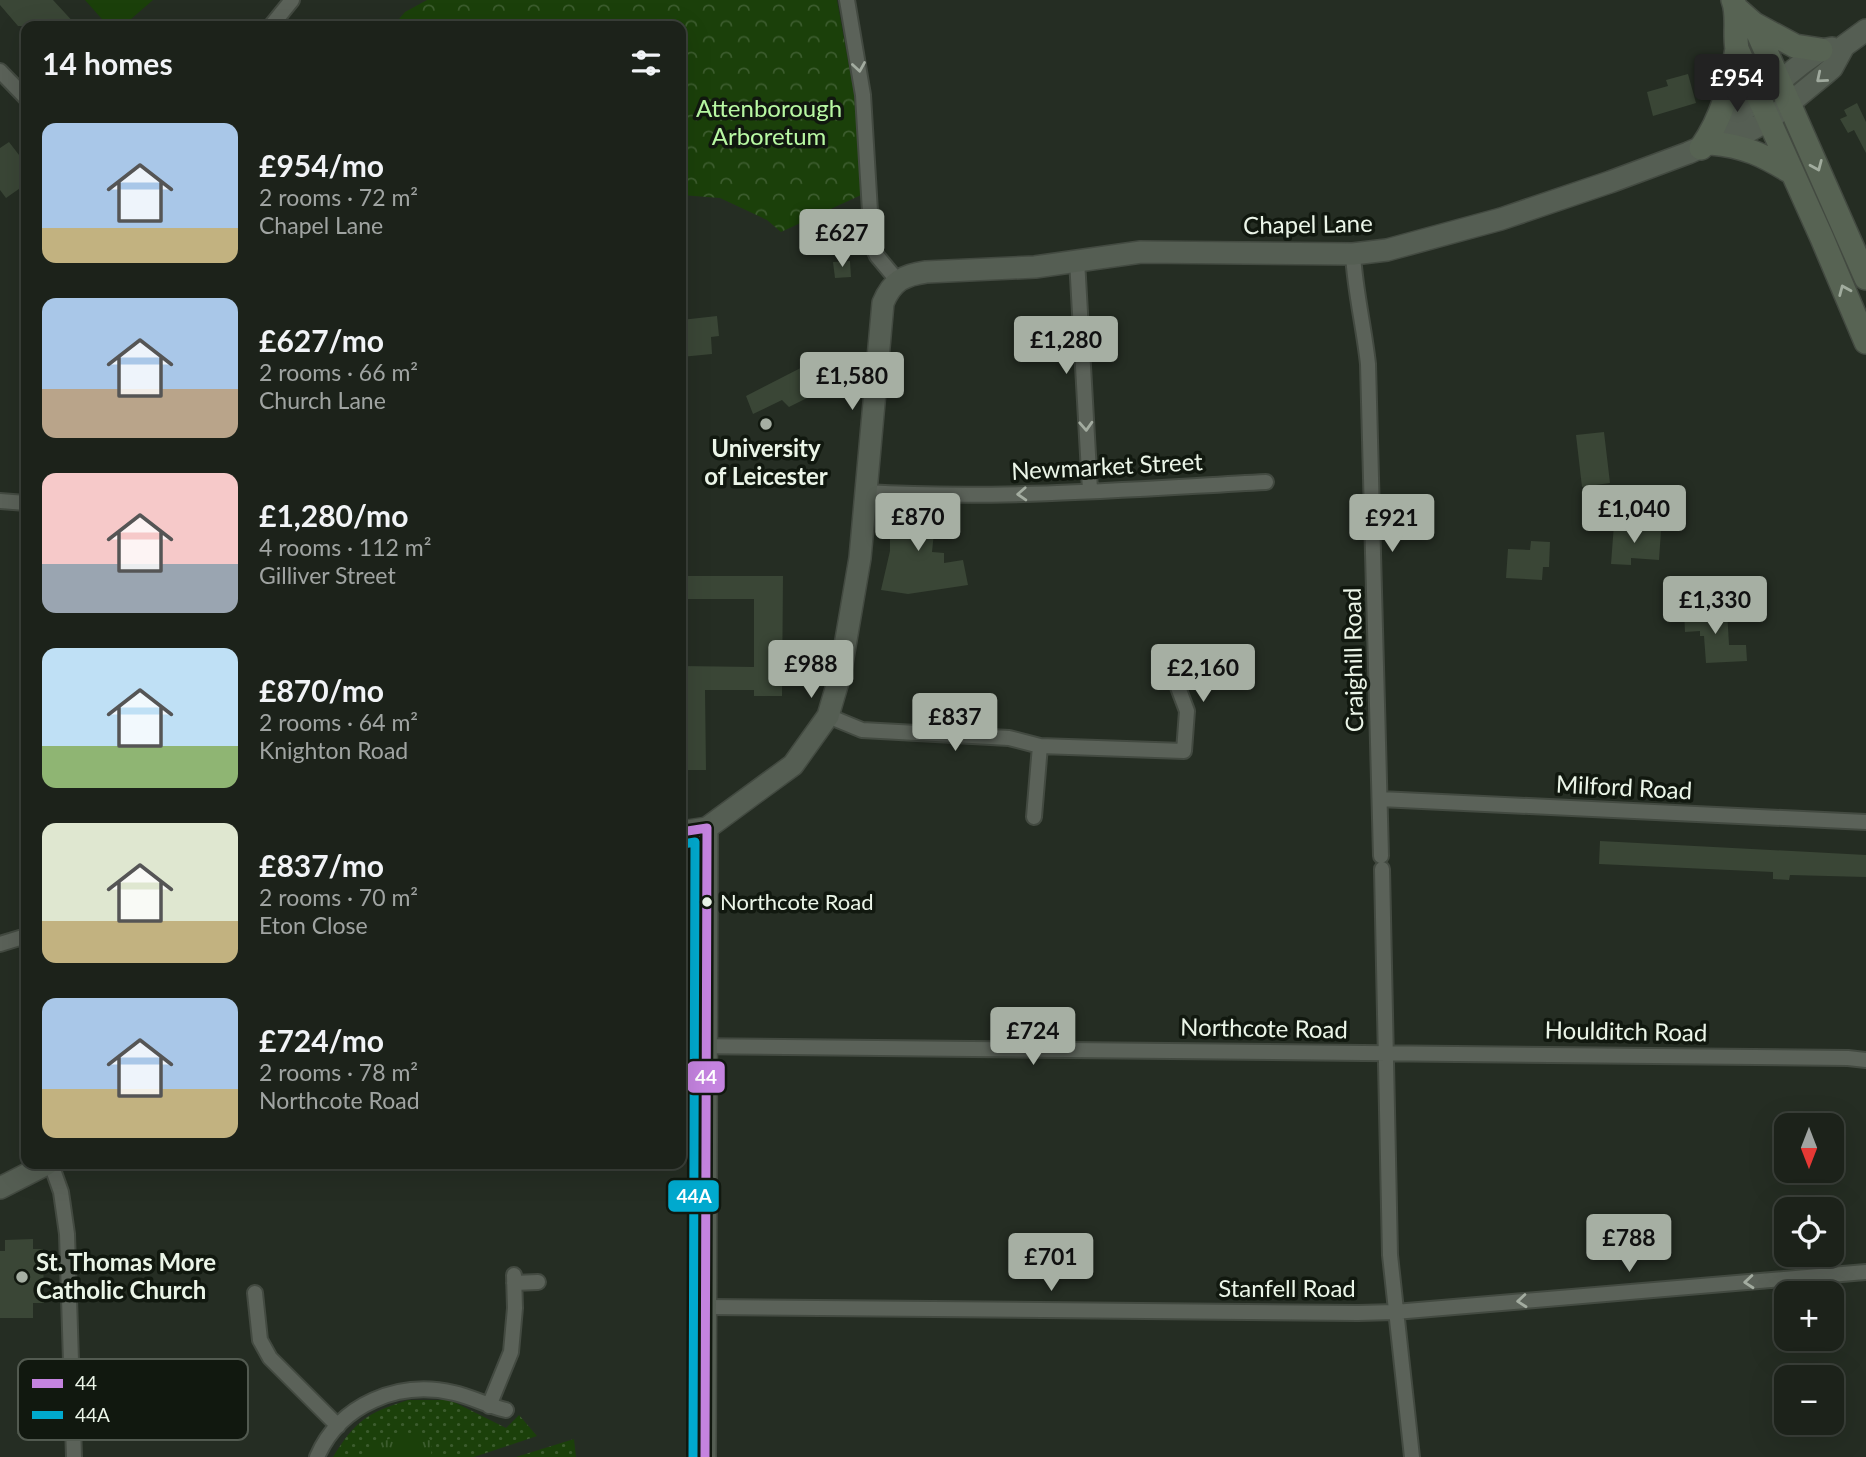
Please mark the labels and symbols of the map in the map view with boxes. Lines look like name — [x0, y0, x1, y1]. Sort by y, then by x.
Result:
pin: £954 — [1696, 54, 1778, 114]
one-way arrow — [851, 61, 866, 73]
one-way arrow — [1816, 69, 1828, 82]
park label: Attenborough Arboretum — [696, 93, 842, 150]
one-way arrow — [1809, 158, 1823, 171]
street label: Chapel Lane — [1243, 208, 1373, 239]
pin: £627 — [801, 210, 883, 269]
one-way arrow — [1838, 285, 1852, 297]
pin: £1,280 — [1009, 316, 1123, 376]
pin: £1,580 — [795, 352, 909, 412]
marker: University of Leicester — [758, 416, 774, 432]
one-way arrow — [1079, 421, 1094, 432]
place label: University of Leicester — [704, 433, 828, 490]
street label: Newmarket Street — [1010, 446, 1204, 485]
pin: £1,040 — [1577, 486, 1691, 545]
one-way arrow — [1016, 487, 1027, 502]
pin: £870 — [877, 494, 959, 553]
pin: £921 — [1351, 494, 1433, 554]
pin: £1,330 — [1658, 576, 1772, 636]
street label: Craighill Road — [1337, 588, 1368, 733]
pin: £988 — [770, 640, 852, 700]
pin: £2,160 — [1146, 644, 1260, 704]
pin: £837 — [914, 694, 996, 753]
street label: Milford Road — [1555, 768, 1693, 805]
place label: Northcote Road — [720, 888, 874, 915]
marker: Northcote Road — [700, 895, 714, 909]
pin: £724 — [992, 1007, 1074, 1067]
street label: Northcote Road — [1180, 1012, 1348, 1043]
street label: Houlditch Road — [1544, 1015, 1708, 1046]
line badge: 44 — [686, 1060, 726, 1094]
text: 44 — [695, 1065, 717, 1088]
north arrow — [1774, 1113, 1844, 1183]
line badge: 44A — [667, 1179, 720, 1213]
text: 44A — [676, 1184, 712, 1207]
pin: £788 — [1588, 1214, 1670, 1274]
pin: £701 — [1010, 1234, 1092, 1293]
place label: St. Thomas More Catholic Church — [36, 1247, 216, 1304]
marker: St. Thomas More Catholic Church — [14, 1269, 30, 1285]
street label: Stanfell Road — [1218, 1273, 1356, 1302]
one-way arrow — [1743, 1274, 1754, 1289]
one-way arrow — [1517, 1293, 1528, 1308]
legend — [18, 1359, 248, 1440]
text: 44 — [75, 1371, 97, 1394]
text: 44A — [75, 1403, 110, 1426]

